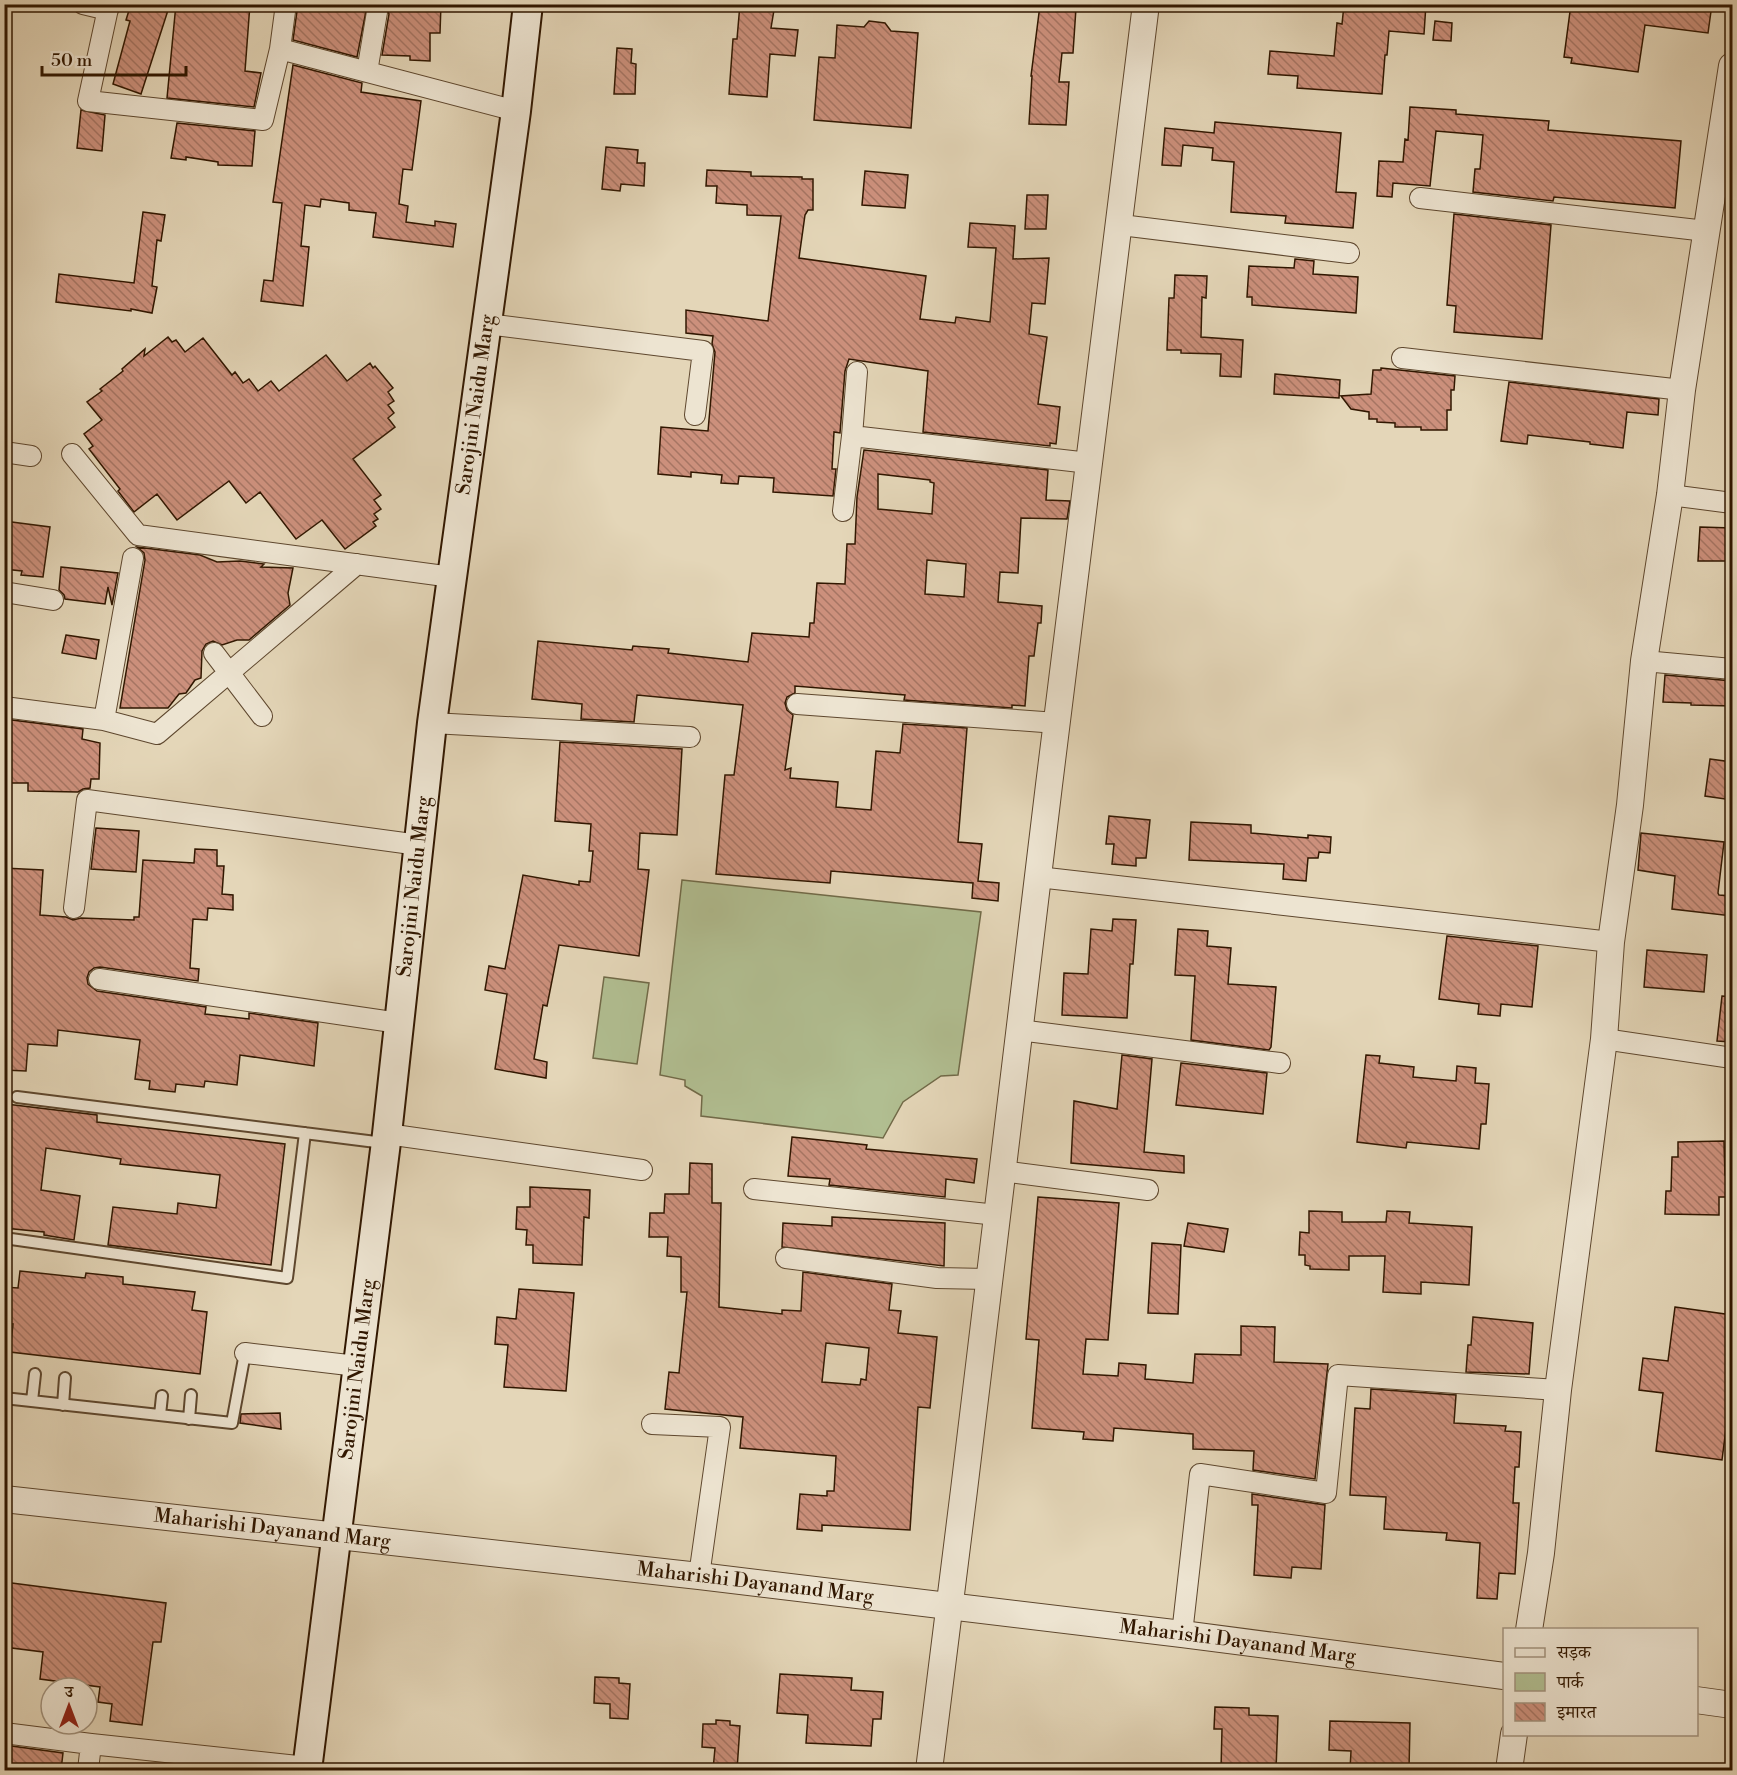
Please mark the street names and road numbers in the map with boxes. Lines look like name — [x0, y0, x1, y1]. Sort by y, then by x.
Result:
street label: Sarojini Naidu Marg — [451, 312, 501, 496]
street label: Sarojini Naidu Marg — [392, 794, 436, 978]
street label: Sarojini Naidu Marg — [334, 1277, 381, 1461]
street label: Maharishi Dayanand Marg — [153, 1503, 393, 1554]
street label: Maharishi Dayanand Marg — [636, 1557, 876, 1609]
street label: Maharishi Dayanand Marg — [1118, 1614, 1358, 1669]

